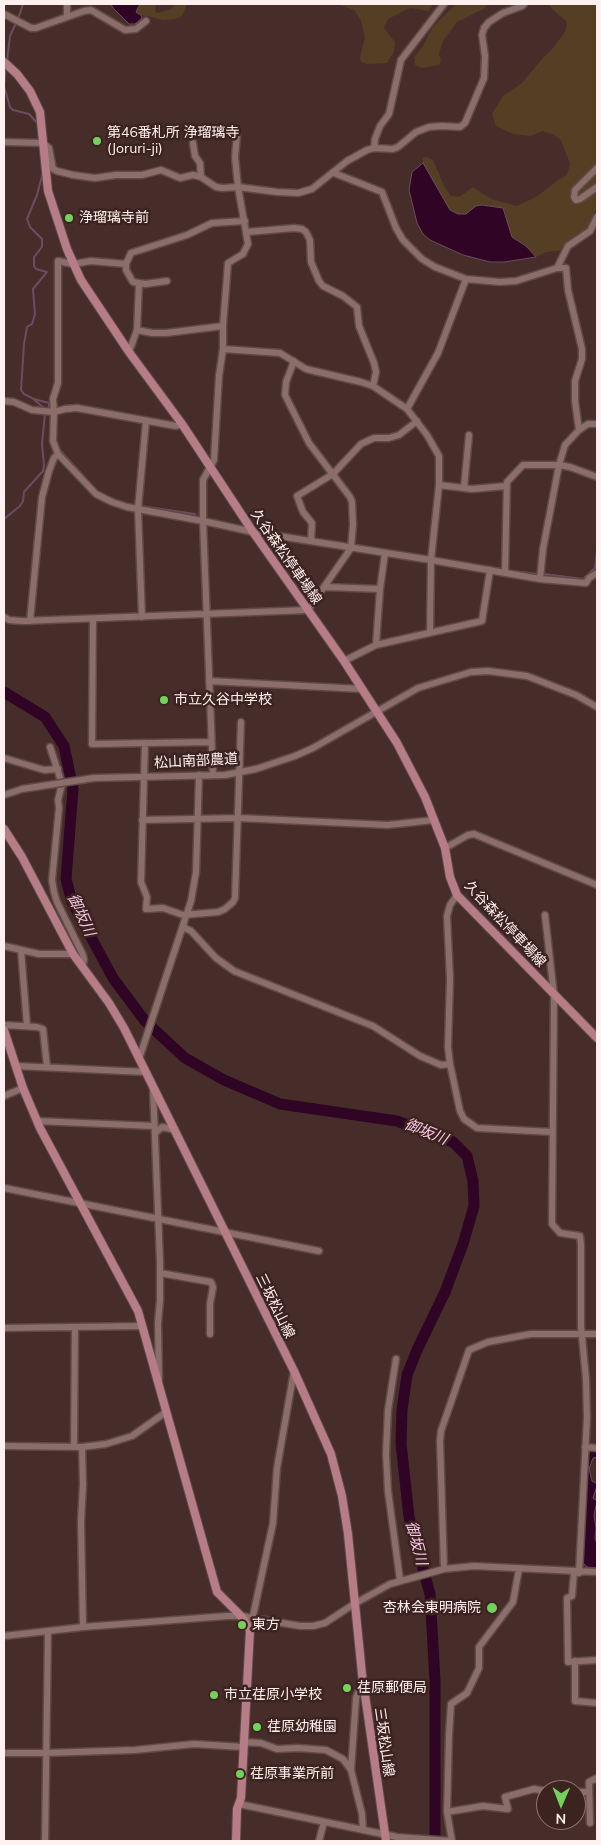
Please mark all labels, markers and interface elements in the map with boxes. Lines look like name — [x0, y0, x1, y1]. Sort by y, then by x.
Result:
place label: 第46番札所 浄瑠璃寺 (Joruri-ji) — [107, 125, 239, 158]
marker: 第46番札所 浄瑠璃寺 (Joruri-ji) — [91, 135, 103, 147]
place label: 浄瑠璃寺前 — [79, 210, 149, 226]
marker: 浄瑠璃寺前 — [63, 212, 75, 224]
street label: 久谷森松停車場線 — [247, 506, 325, 608]
place label: 市立久谷中学校 — [174, 692, 272, 708]
marker: 市立久谷中学校 — [158, 694, 170, 706]
street label: 松山南部農道 — [154, 750, 238, 772]
street label: 久谷森松停車場線 — [461, 877, 549, 971]
water label: 御坂川 — [63, 891, 99, 939]
water label: 御坂川 — [402, 1115, 450, 1149]
street label: 三坂松山線 — [252, 1271, 298, 1341]
water label: 御坂川 — [401, 1519, 431, 1567]
place label: 杏林会東明病院 — [383, 1600, 481, 1616]
marker: 杏林会東明病院 — [485, 1601, 499, 1615]
place label: 東方 — [252, 1617, 280, 1633]
marker: 東方 — [236, 1619, 248, 1631]
place label: 荏原郵便局 — [357, 1680, 427, 1696]
marker: 荏原郵便局 — [341, 1682, 353, 1694]
place label: 市立荏原小学校 — [224, 1687, 322, 1703]
marker: 市立荏原小学校 — [208, 1689, 220, 1701]
street label: 三坂松山線 — [371, 1706, 397, 1778]
place label: 荏原幼稚園 — [267, 1719, 337, 1735]
marker: 荏原幼稚園 — [251, 1721, 263, 1733]
place label: 荏原事業所前 — [250, 1766, 334, 1782]
marker: 荏原事業所前 — [234, 1768, 246, 1780]
north arrow — [536, 1780, 586, 1830]
text: N — [555, 1810, 566, 1828]

